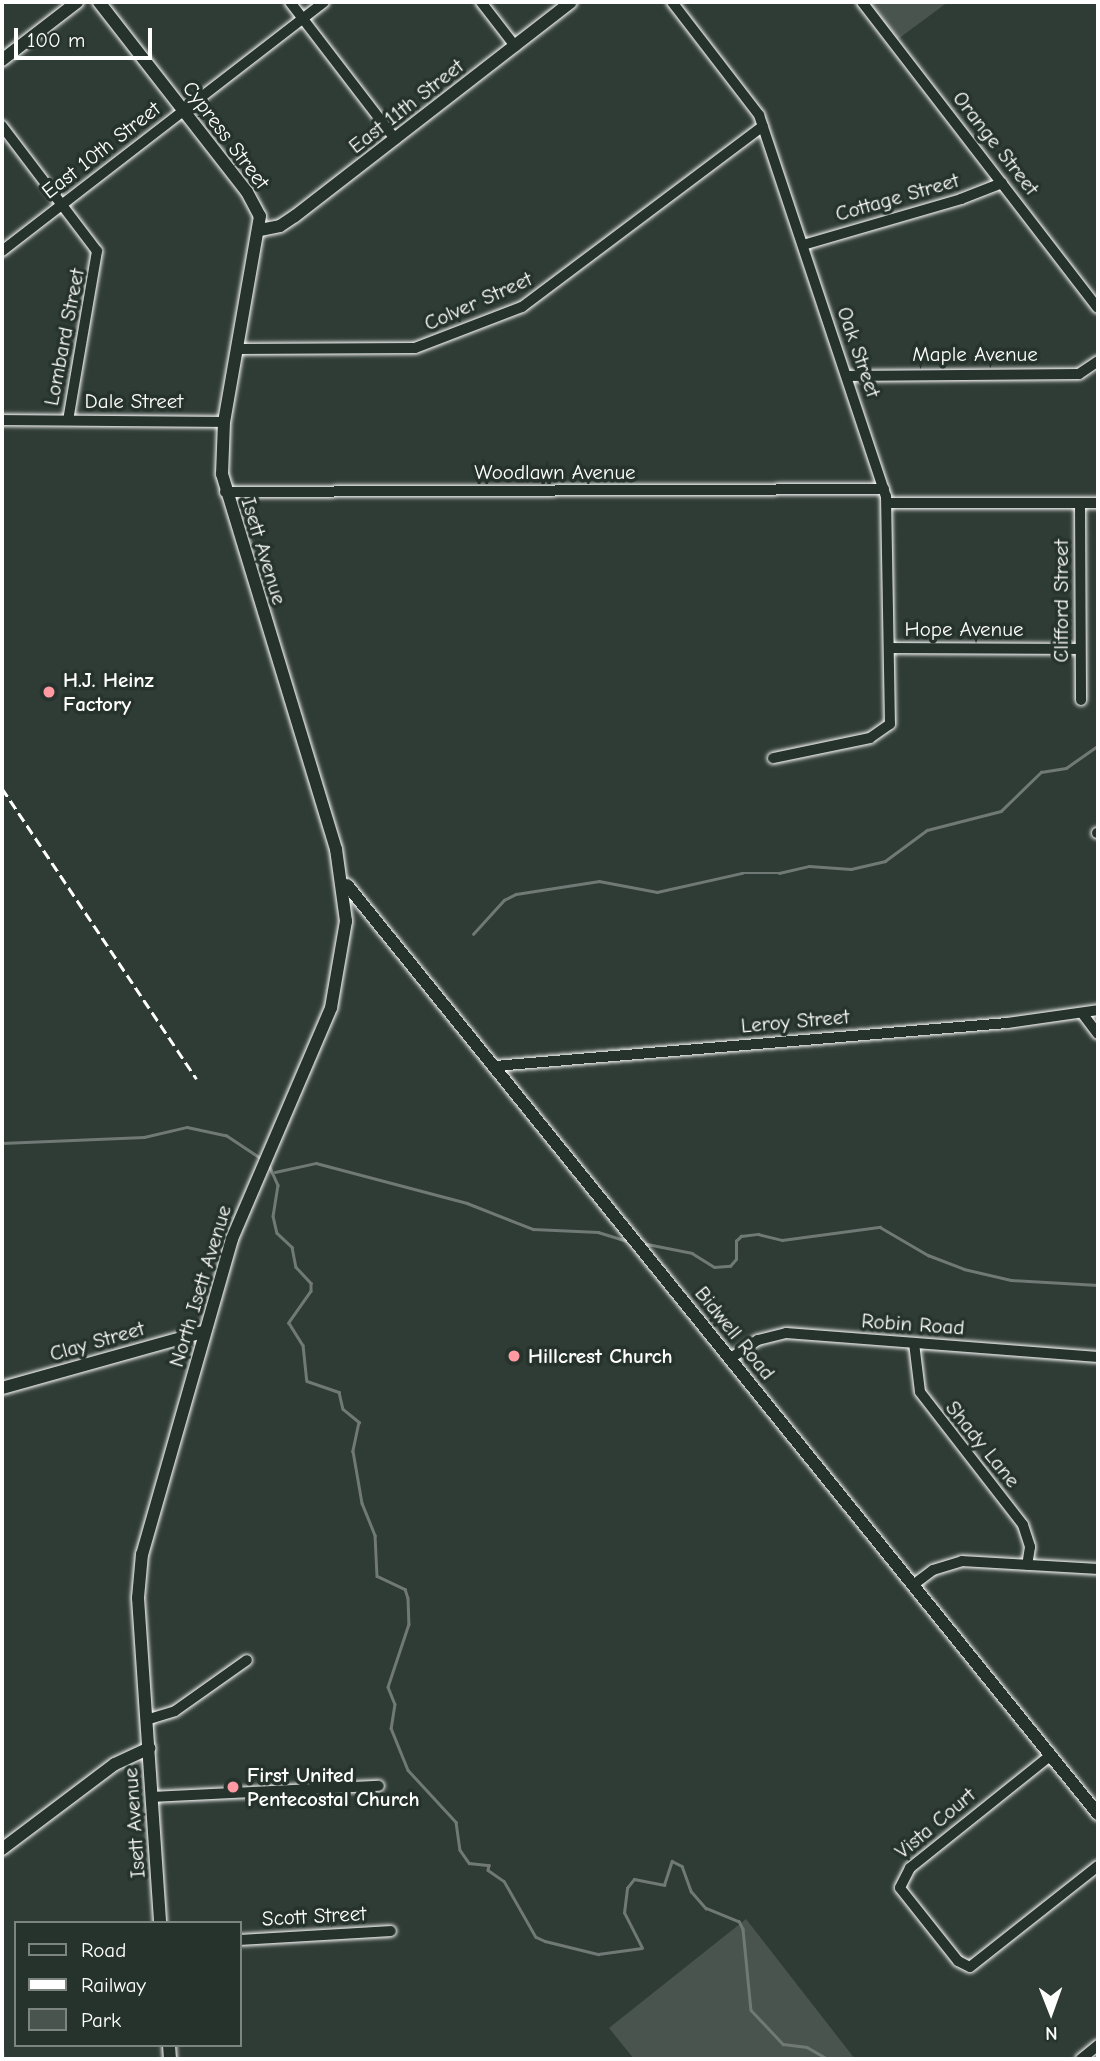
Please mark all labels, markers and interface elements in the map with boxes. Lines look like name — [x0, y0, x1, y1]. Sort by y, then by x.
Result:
scale bar — [18, 14, 156, 58]
text: 100 m — [27, 28, 85, 52]
street label: East 11th Street — [344, 53, 468, 159]
street label: Cypress Street — [177, 76, 275, 194]
street label: Orange Street — [948, 86, 1044, 200]
street label: East 10th Street — [37, 96, 165, 204]
street label: Cottage Street — [832, 167, 962, 227]
street label: Lombard Street — [38, 266, 90, 408]
street label: Colver Street — [420, 266, 536, 336]
street label: Oak Street — [832, 303, 886, 401]
street label: Maple Avenue — [912, 341, 1038, 367]
street label: Dale Street — [85, 388, 183, 414]
street label: Woodlawn Avenue — [474, 459, 636, 485]
street label: Isett Avenue — [236, 495, 292, 607]
street label: Clifford Street — [1048, 539, 1074, 663]
street label: Hope Avenue — [905, 616, 1023, 642]
place label: H.J. Heinz Factory — [63, 667, 154, 717]
marker: H.J. Heinz Factory — [41, 684, 57, 700]
street label: Leroy Street — [740, 1004, 850, 1038]
street label: North Isett Avenue — [163, 1202, 237, 1370]
street label: Bidwell Road — [690, 1281, 780, 1385]
street label: Robin Road — [861, 1308, 965, 1340]
street label: Clay Street — [47, 1315, 147, 1367]
place label: Hillcrest Church — [528, 1343, 673, 1369]
marker: Hillcrest Church — [506, 1348, 522, 1364]
street label: Shady Lane — [940, 1396, 1026, 1492]
place label: First United Pentecostal Church — [247, 1762, 420, 1812]
street label: Isett Avenue — [118, 1767, 150, 1879]
marker: First United Pentecostal Church — [225, 1779, 241, 1795]
street label: Vista Court — [890, 1782, 980, 1864]
street label: Scott Street — [261, 1901, 367, 1931]
legend — [14, 1921, 242, 2047]
text: Road — [81, 1938, 126, 1962]
text: Railway — [81, 1973, 146, 1997]
north arrow — [1016, 1977, 1086, 2047]
text: Park — [81, 2008, 121, 2032]
text: N — [1045, 2022, 1058, 2044]

